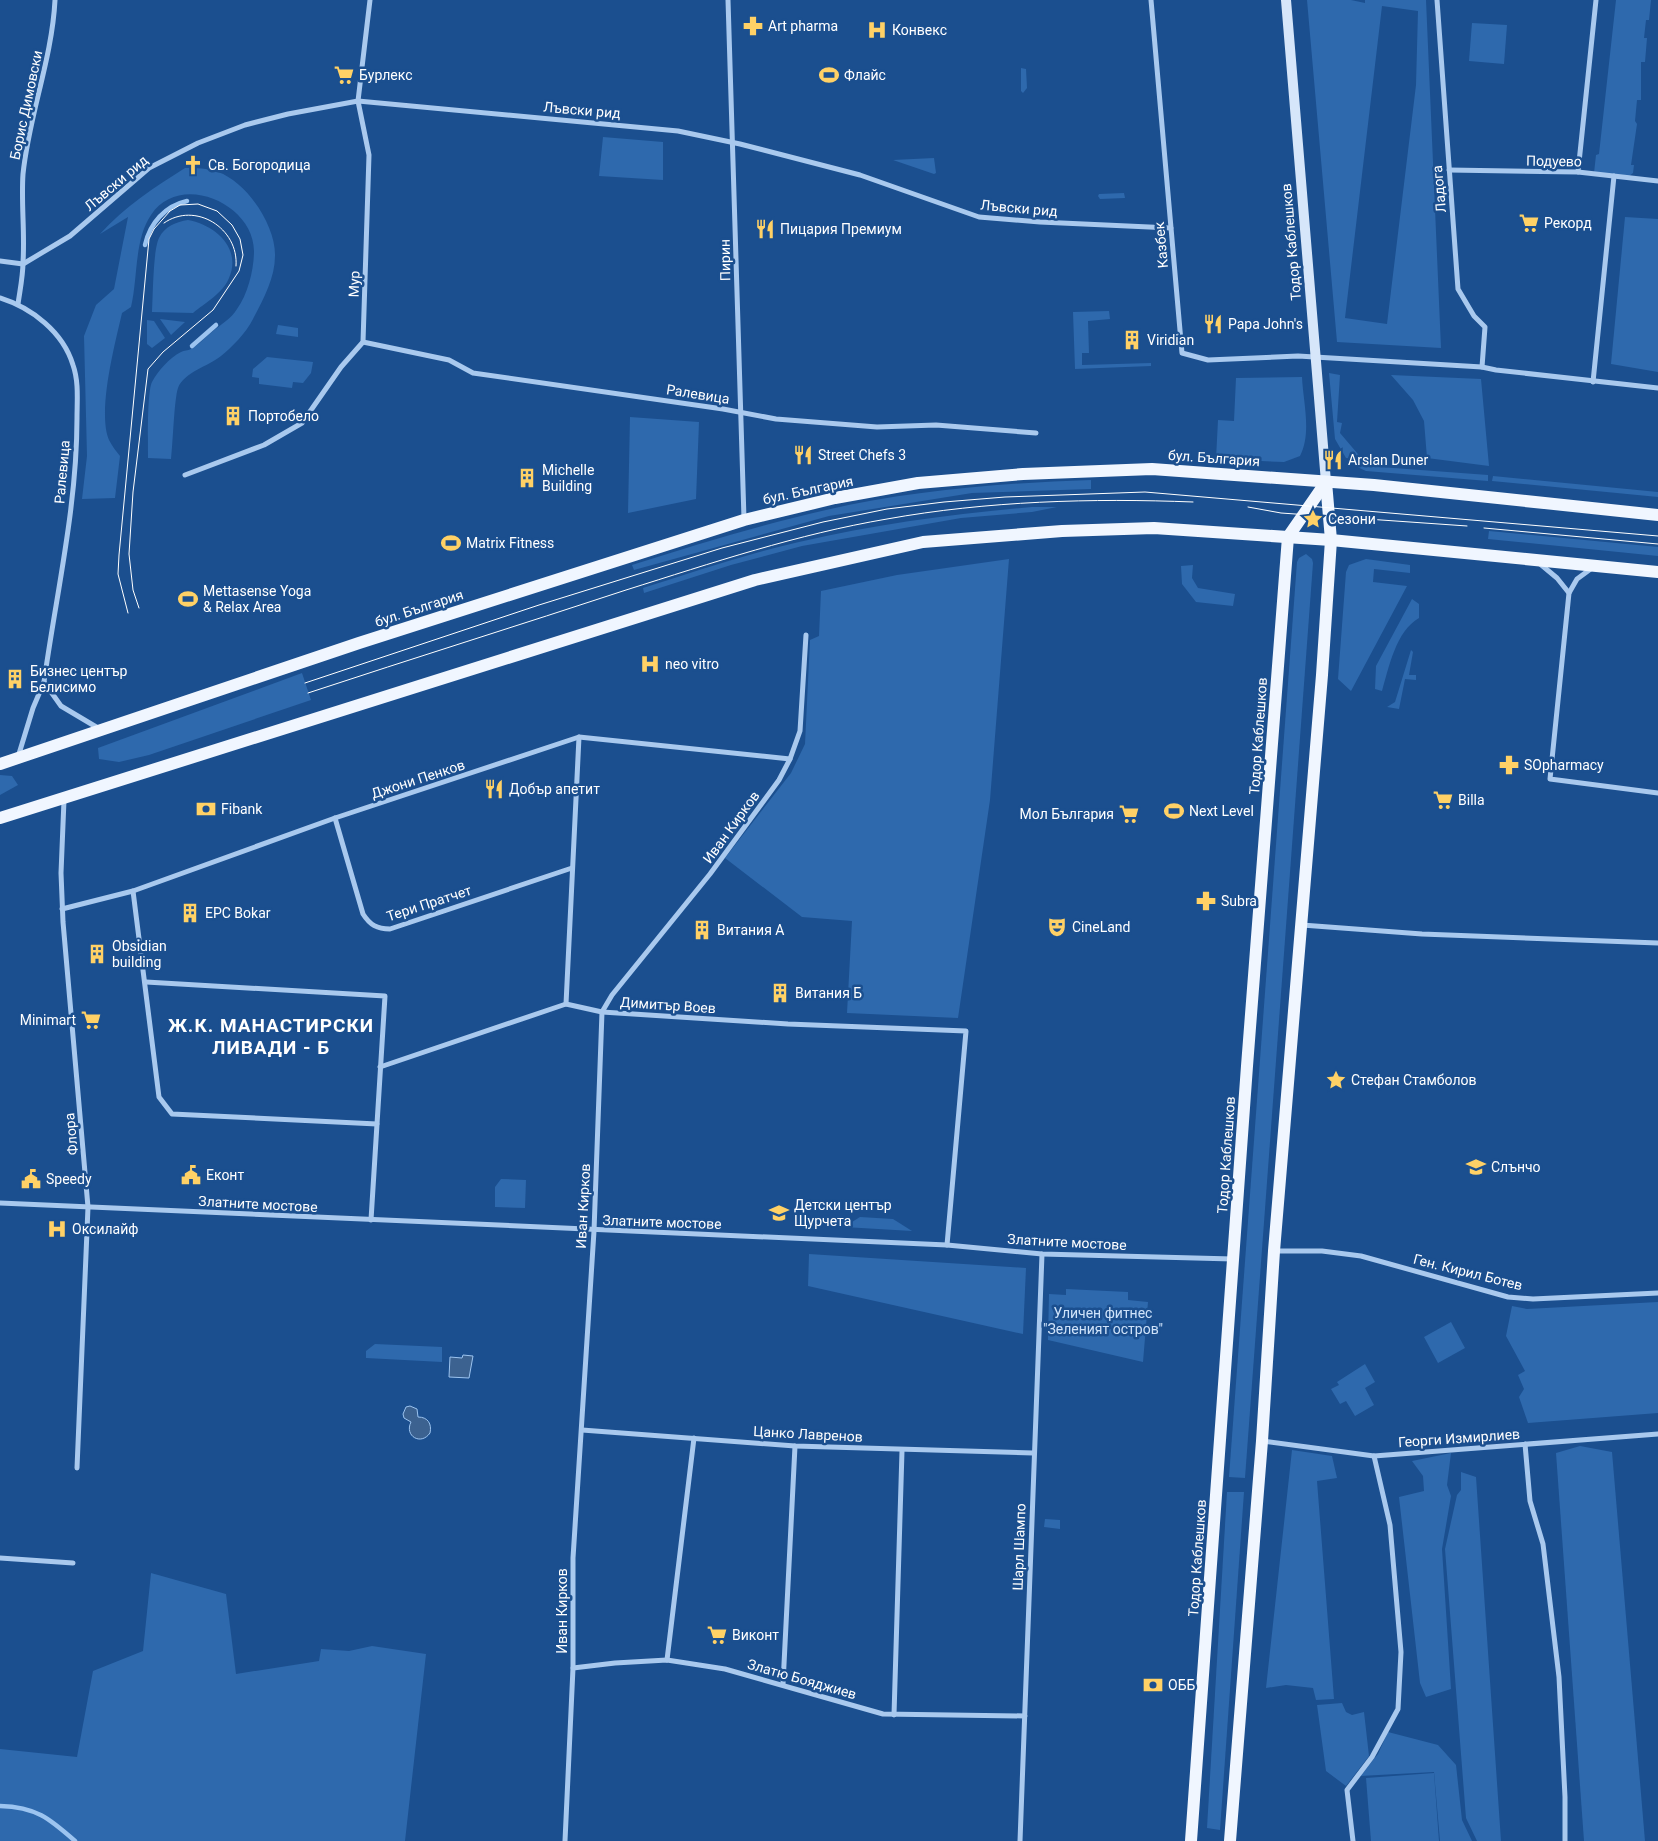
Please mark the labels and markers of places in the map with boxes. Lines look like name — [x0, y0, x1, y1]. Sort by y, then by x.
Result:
pharmacy icon: Art pharma — [742, 15, 764, 37]
place label: Art pharma — [768, 18, 838, 34]
hospital icon: Конвекс — [866, 19, 888, 41]
place label: Конвекс — [892, 22, 947, 38]
supermarket icon: Бурлекс — [333, 64, 355, 86]
sports icon: Флайс — [818, 64, 840, 86]
place label: Бурлекс — [359, 67, 413, 83]
place label: Флайс — [844, 67, 886, 83]
church icon: Св. Богородица — [182, 154, 204, 176]
place label: Св. Богородица — [208, 157, 311, 173]
supermarket icon: Рекорд — [1518, 212, 1540, 234]
place label: Рекорд — [1544, 215, 1592, 231]
restaurant icon: Пицария Премиум — [754, 218, 776, 240]
place label: Пицария Премиум — [780, 221, 902, 237]
restaurant icon: Papa John's — [1202, 313, 1224, 335]
place label: Papa John's — [1228, 316, 1303, 332]
building icon: Viridian — [1121, 329, 1143, 351]
place label: Viridian — [1147, 332, 1194, 348]
building icon: Портобело — [222, 405, 244, 427]
place label: Портобело — [248, 408, 319, 424]
restaurant icon: Street Chefs 3 — [792, 444, 814, 466]
place label: Street Chefs 3 — [818, 447, 906, 463]
restaurant icon: Arslan Duner — [1322, 449, 1344, 471]
place label: Arslan Duner — [1348, 452, 1428, 468]
place label: Michelle Building — [542, 462, 594, 494]
building icon: Michelle Building — [516, 467, 538, 489]
place icon: Сезони — [1302, 508, 1324, 530]
place label: Сезони — [1328, 511, 1376, 527]
sports icon: Matrix Fitness — [440, 532, 462, 554]
place label: Matrix Fitness — [466, 535, 554, 551]
place label: Mettasense Yoga & Relax Area — [203, 583, 311, 615]
sports icon: Mettasense Yoga & Relax Area — [177, 588, 199, 610]
hospital icon: neo vitro — [639, 653, 661, 675]
place label: neo vitro — [665, 656, 719, 672]
place label: Бизнес център Белисимо — [30, 663, 128, 695]
building icon: Бизнес център Белисимо — [4, 668, 26, 690]
pharmacy icon: SOpharmacy — [1498, 754, 1520, 776]
place label: SOpharmacy — [1524, 757, 1604, 773]
restaurant icon: Добър апетит — [483, 778, 505, 800]
place label: Добър апетит — [509, 781, 600, 797]
supermarket icon: Billa — [1432, 789, 1454, 811]
place label: Billa — [1458, 792, 1485, 808]
bank icon: Fibank — [195, 798, 217, 820]
sports icon: Next Level — [1163, 800, 1185, 822]
place label: Fibank — [221, 801, 263, 817]
supermarket icon: Мол България — [1118, 803, 1140, 825]
place label: Next Level — [1189, 803, 1254, 819]
place label: Мол България — [1020, 806, 1114, 822]
pharmacy icon: Subra — [1195, 890, 1217, 912]
place label: Subra — [1221, 893, 1257, 909]
building icon: EPC Bokar — [179, 902, 201, 924]
place label: EPC Bokar — [205, 905, 271, 921]
theatre icon: CineLand — [1046, 916, 1068, 938]
building icon: Витания А — [691, 919, 713, 941]
place label: CineLand — [1072, 919, 1130, 935]
place label: Витания А — [717, 922, 784, 938]
place label: Obsidian building — [112, 938, 167, 970]
building icon: Obsidian building — [86, 943, 108, 965]
building icon: Витания Б — [769, 982, 791, 1004]
place label: Витания Б — [795, 985, 862, 1001]
supermarket icon: Minimart — [80, 1009, 102, 1031]
place label: Minimart — [20, 1012, 76, 1028]
place icon: Стефан Стамболов — [1325, 1069, 1347, 1091]
place label: Стефан Стамболов — [1351, 1072, 1476, 1088]
school or university icon: Слънчо — [1465, 1156, 1487, 1178]
place label: Слънчо — [1491, 1159, 1541, 1175]
public building icon: Еконт — [180, 1164, 202, 1186]
place label: Еконт — [206, 1167, 244, 1183]
public building icon: Speedy — [20, 1168, 42, 1190]
place label: Speedy — [46, 1171, 92, 1187]
place label: Детски център Щурчета — [794, 1197, 892, 1229]
school or university icon: Детски център Щурчета — [768, 1202, 790, 1224]
hospital icon: Оксилайф — [46, 1218, 68, 1240]
place label: Оксилайф — [72, 1221, 138, 1237]
supermarket icon: Виконт — [706, 1624, 728, 1646]
place label: Виконт — [732, 1627, 779, 1643]
bank icon: ОББ — [1142, 1674, 1164, 1696]
place label: ОББ — [1168, 1677, 1195, 1693]

